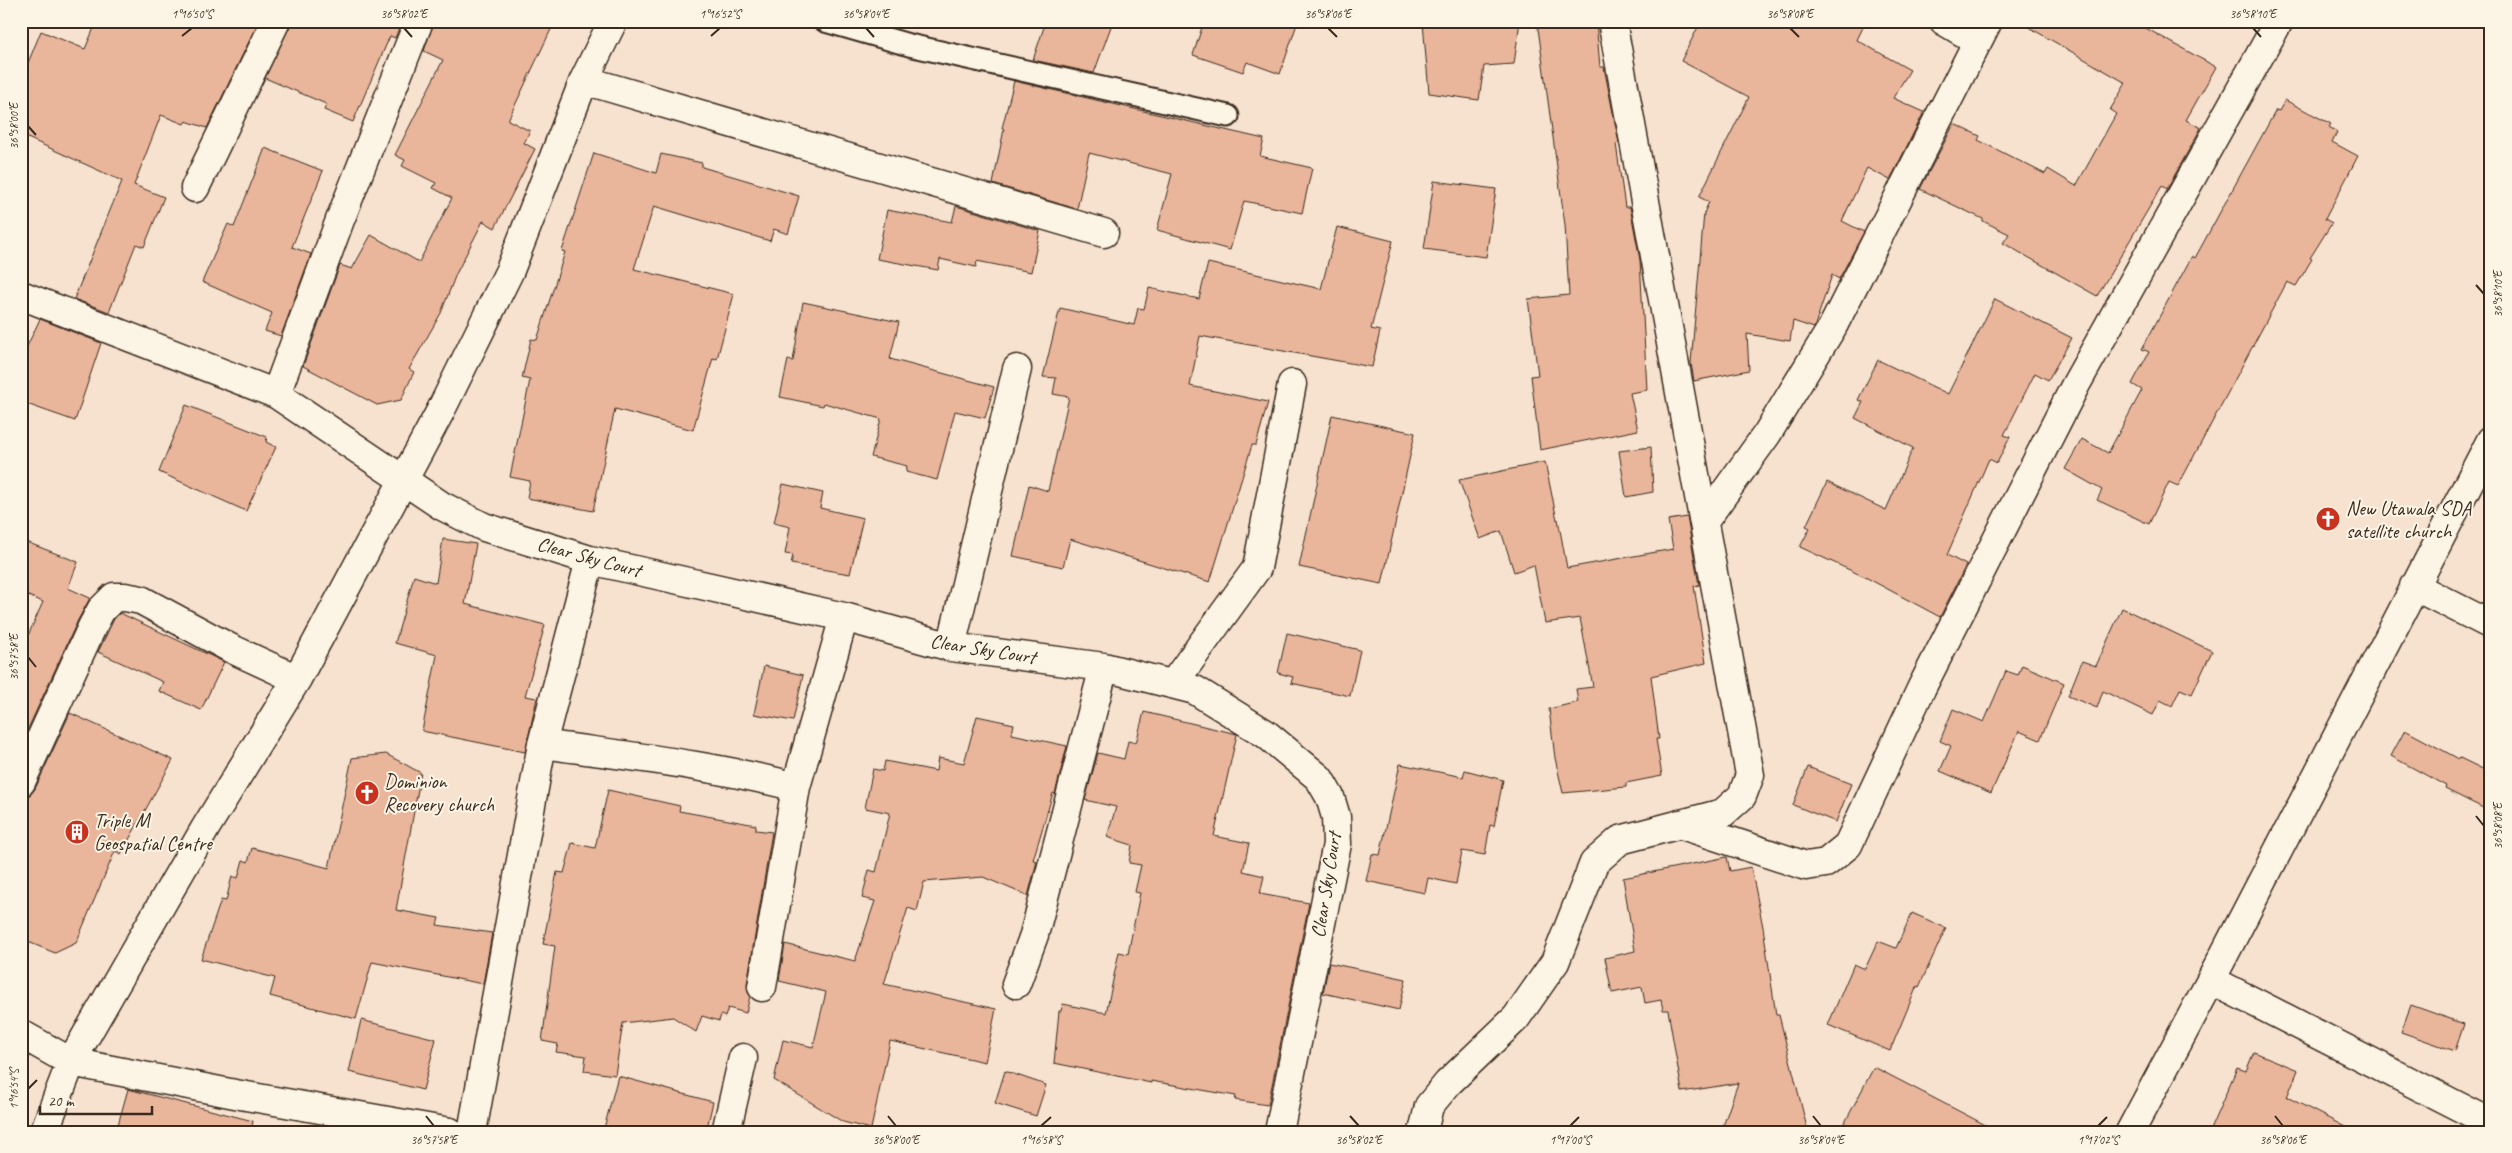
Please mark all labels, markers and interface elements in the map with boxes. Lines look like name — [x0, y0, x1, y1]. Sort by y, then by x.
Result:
text: 1°16'50"S — [172, 6, 214, 22]
text: 36°58'02"E — [381, 6, 429, 22]
text: 1°16'52"S — [700, 6, 742, 22]
text: 36°58'04"E — [843, 6, 891, 22]
text: 36°58'06"E — [1305, 6, 1353, 22]
text: 36°58'08"E — [1767, 6, 1815, 22]
text: 36°58'10"E — [2230, 6, 2278, 22]
text: 36°58'00"E — [6, 101, 22, 149]
text: 36°58'10"E — [2490, 269, 2506, 317]
place label: New Utawala SDA satellite church — [2346, 496, 2472, 544]
church icon: New Utawala SDA satellite church — [2315, 506, 2341, 532]
street label: Clear Sky Court — [535, 531, 647, 584]
street label: Clear Sky Court — [929, 628, 1041, 670]
text: 36°57'58"E — [6, 632, 22, 680]
place label: Dominion Recovery church — [384, 769, 495, 817]
church icon: Dominion Recovery church — [354, 780, 380, 806]
text: 36°58'08"E — [2490, 801, 2506, 849]
place label: Triple M Geospatial Centre — [94, 808, 213, 856]
building icon: Triple M Geospatial Centre — [64, 819, 90, 845]
street label: Clear Sky Court — [1305, 827, 1347, 939]
text: 1°16'54"S — [6, 1067, 22, 1109]
scale bar — [40, 1083, 152, 1115]
text: 20 m — [48, 1092, 75, 1111]
text: 36°57'58"E — [411, 1132, 459, 1148]
text: 36°58'00"E — [873, 1132, 921, 1148]
text: 1°16'58"S — [1021, 1132, 1063, 1148]
text: 36°58'02"E — [1336, 1132, 1384, 1148]
text: 1°17'00"S — [1550, 1132, 1592, 1148]
text: 36°58'04"E — [1798, 1132, 1846, 1148]
text: 1°17'02"S — [2078, 1132, 2120, 1148]
text: 36°58'06"E — [2260, 1132, 2308, 1148]

